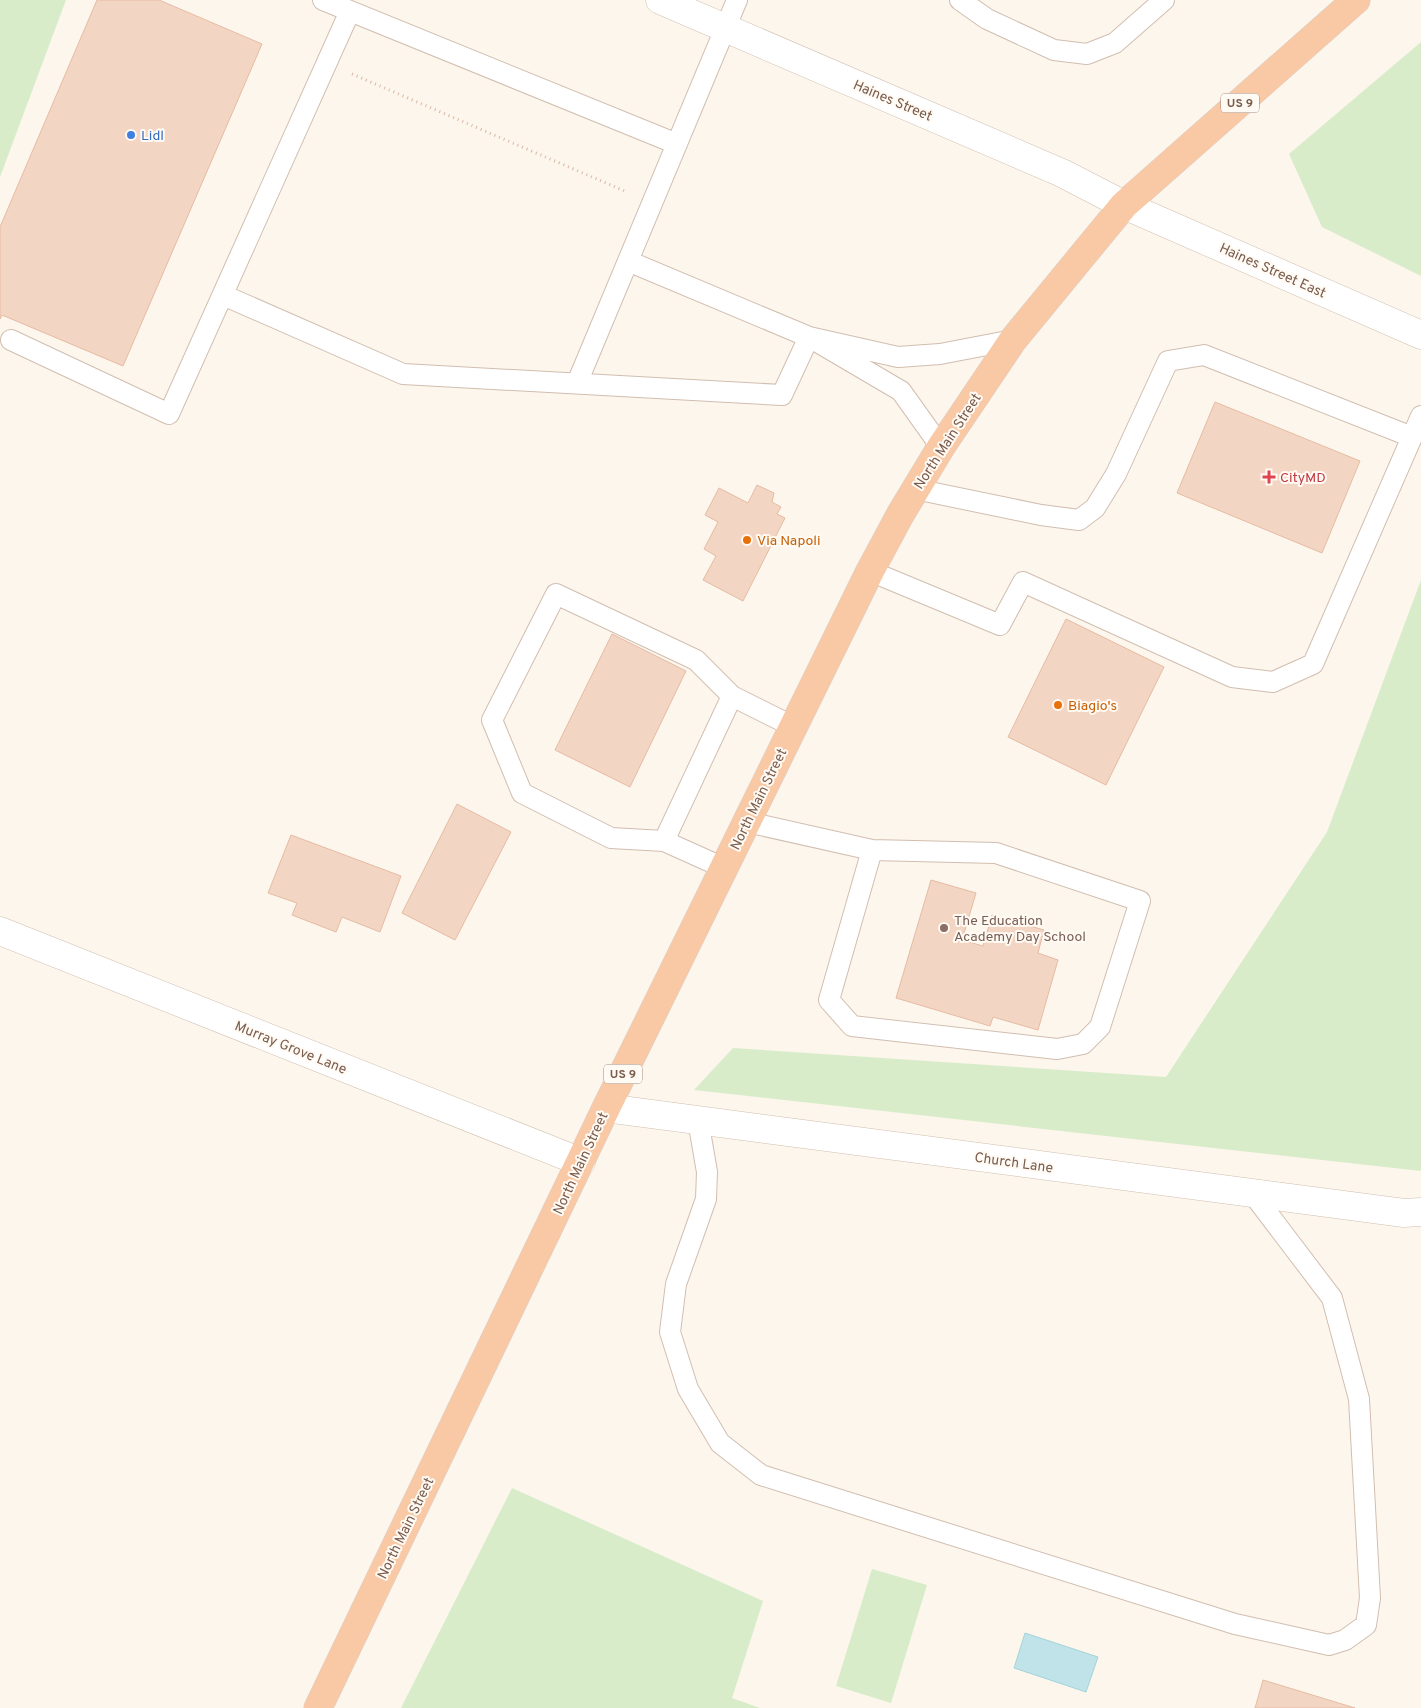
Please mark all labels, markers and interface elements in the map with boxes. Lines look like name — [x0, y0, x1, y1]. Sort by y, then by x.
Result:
street label: Haines Street — [850, 77, 934, 126]
road number: US 9 — [1221, 94, 1259, 112]
place label: Lidl — [141, 128, 164, 145]
marker: Lidl — [125, 129, 137, 141]
street label: Haines Street East — [1216, 240, 1328, 302]
street label: North Main Street — [911, 391, 986, 493]
marker: CityMD — [1262, 470, 1276, 484]
place label: CityMD — [1280, 470, 1326, 487]
place label: Via Napoli — [757, 533, 821, 550]
marker: Via Napoli — [741, 534, 753, 546]
place label: Biagio's — [1068, 698, 1117, 715]
marker: Biagio's — [1052, 699, 1064, 711]
street label: North Main Street — [727, 746, 791, 853]
place label: The Education Academy Day School — [954, 913, 1086, 946]
marker: The Education Academy Day School — [938, 922, 950, 934]
street label: Murray Grove Lane — [232, 1018, 349, 1079]
road number: US 9 — [604, 1064, 642, 1084]
street label: North Main Street — [550, 1110, 613, 1218]
street label: Church Lane — [973, 1150, 1054, 1177]
street label: North Main Street — [374, 1475, 438, 1582]

